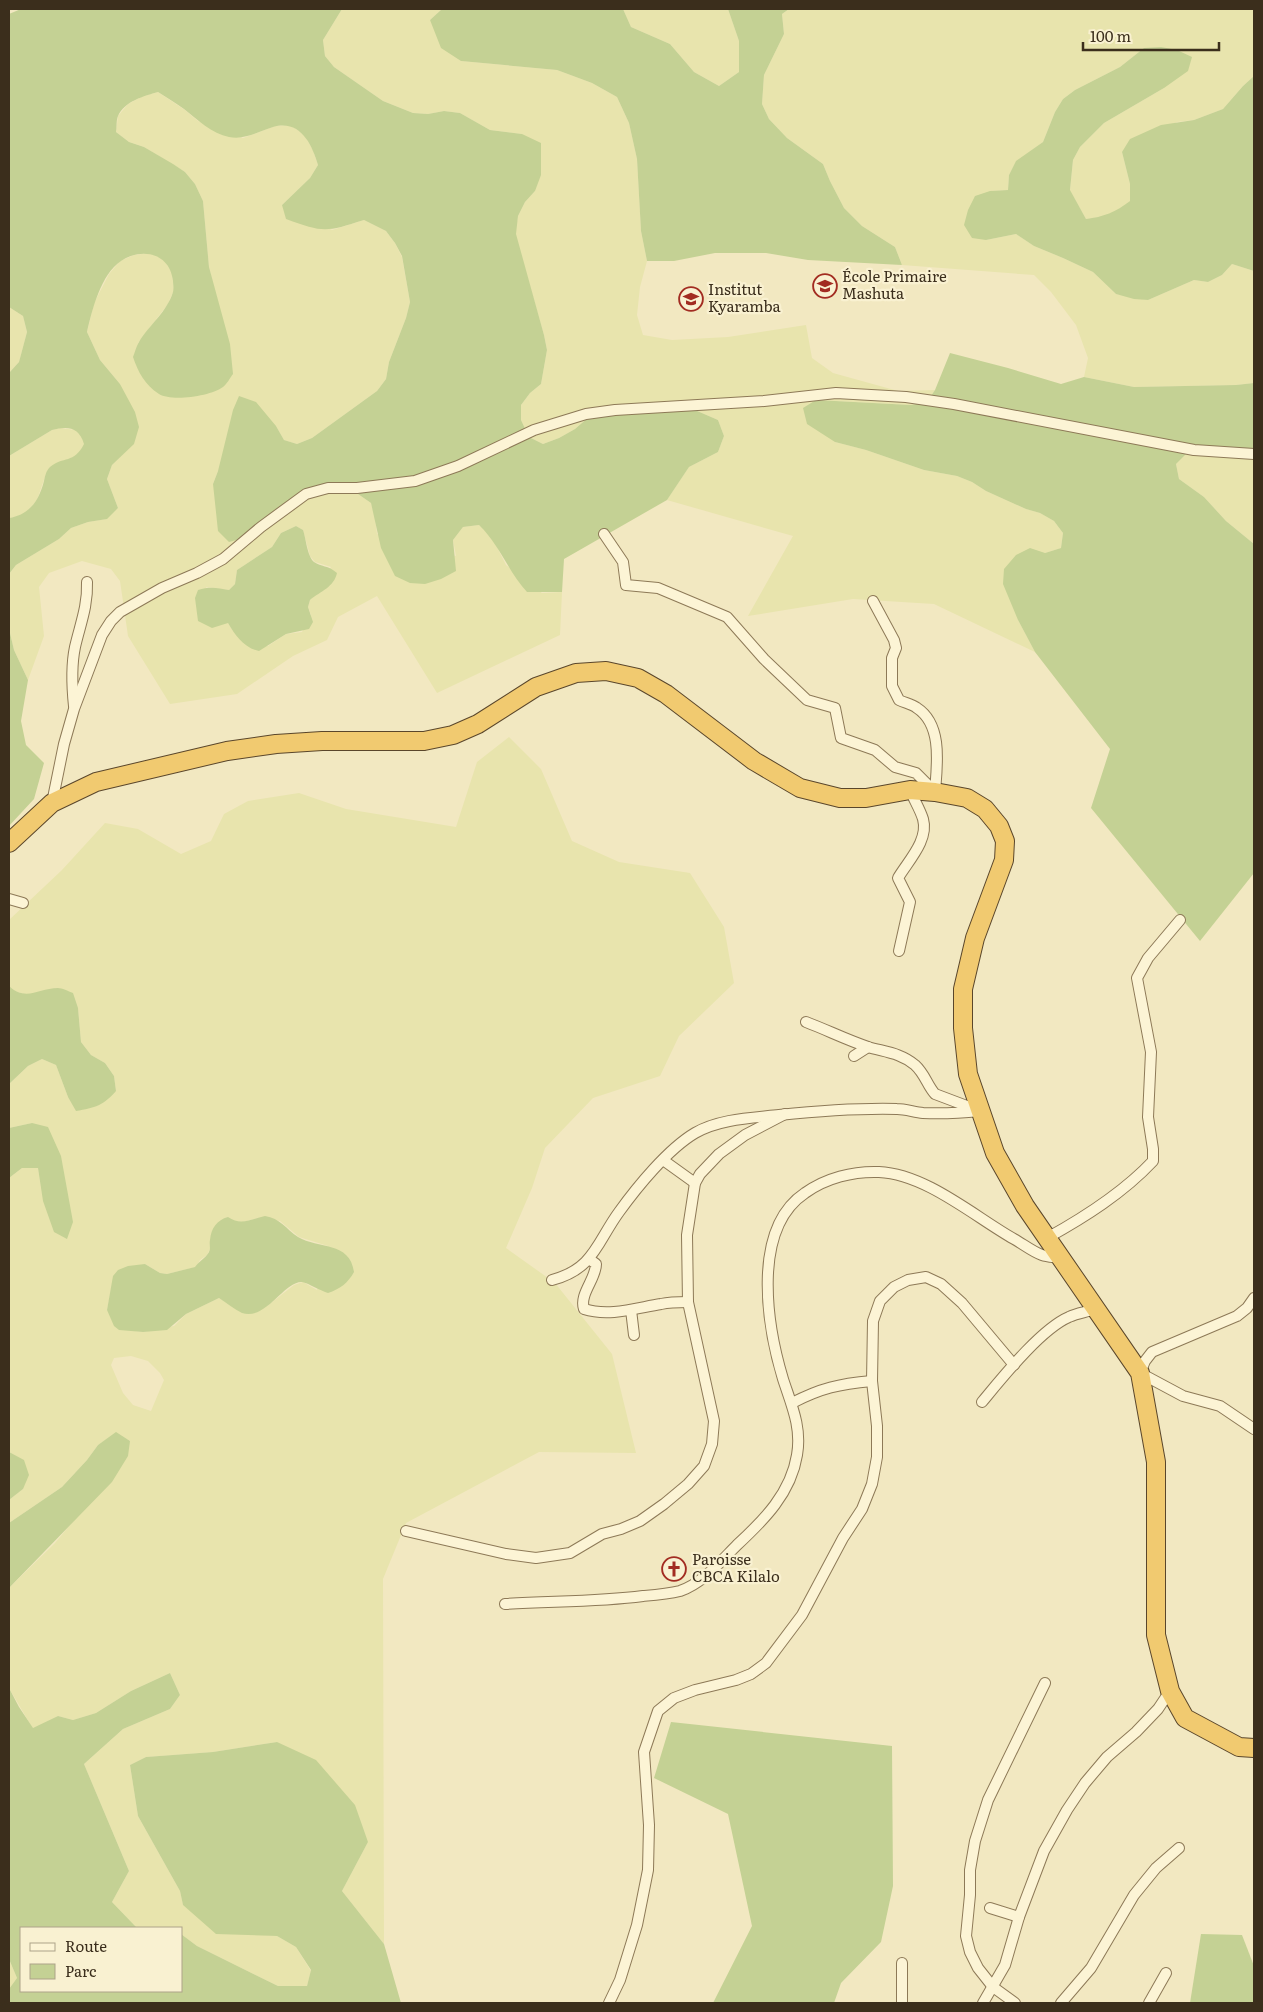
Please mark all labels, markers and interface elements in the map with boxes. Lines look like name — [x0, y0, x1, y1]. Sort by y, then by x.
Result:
scale bar — [1083, 20, 1219, 52]
text: 100 m — [1090, 24, 1131, 47]
place label: École Primaire Mashuta — [842, 264, 947, 304]
school or university icon: École Primaire Mashuta — [812, 273, 838, 299]
place label: Institut Kyaramba — [708, 277, 782, 317]
school or university icon: Institut Kyaramba — [678, 286, 704, 312]
place label: Paroisse CBCA Kilalo — [692, 1547, 780, 1587]
church icon: Paroisse CBCA Kilalo — [661, 1556, 687, 1582]
legend — [20, 1927, 182, 1992]
text: Route — [65, 1934, 107, 1957]
text: Parc — [65, 1959, 97, 1982]

